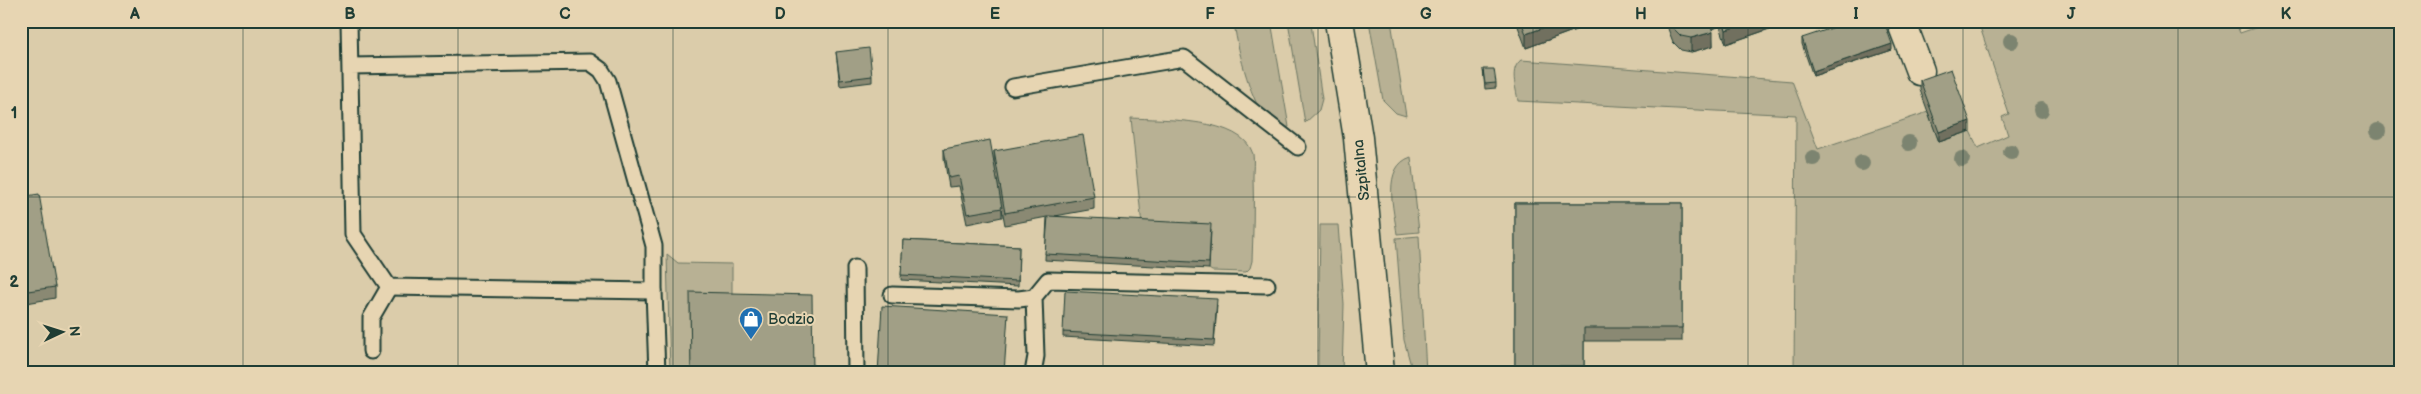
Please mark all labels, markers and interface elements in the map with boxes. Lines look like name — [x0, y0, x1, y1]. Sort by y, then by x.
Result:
text: A — [129, 5, 140, 24]
text: B — [344, 5, 356, 24]
text: C — [559, 5, 571, 24]
text: D — [774, 5, 786, 24]
text: E — [990, 5, 1000, 24]
text: F — [1205, 5, 1215, 24]
text: G — [1420, 5, 1432, 24]
text: H — [1635, 5, 1647, 24]
text: I — [1853, 5, 1859, 24]
text: J — [2067, 5, 2076, 24]
text: K — [2281, 5, 2292, 24]
text: 1 — [11, 104, 17, 123]
street label: Szpitalna — [1349, 138, 1374, 201]
text: 2 — [9, 273, 19, 292]
north arrow — [38, 306, 88, 356]
shop icon: Bodzio — [738, 306, 764, 340]
place label: Bodzio — [768, 310, 815, 329]
text: N — [66, 325, 83, 337]

